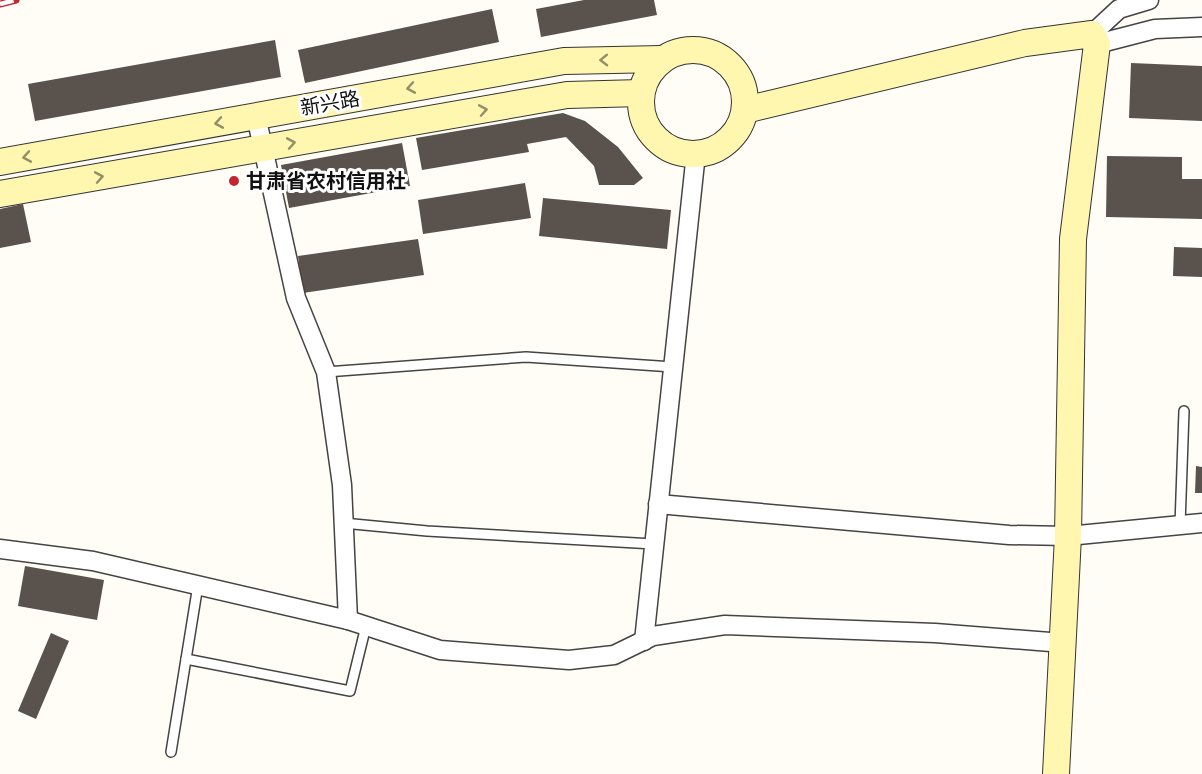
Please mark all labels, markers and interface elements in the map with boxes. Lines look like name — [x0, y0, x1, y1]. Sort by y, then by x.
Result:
one-way arrow — [599, 54, 608, 66]
one-way arrow — [407, 81, 417, 94]
street label: 新兴路 — [299, 87, 361, 119]
one-way arrow — [478, 104, 488, 117]
one-way arrow — [215, 116, 224, 128]
one-way arrow — [286, 137, 296, 150]
one-way arrow — [23, 150, 33, 163]
place label: 甘肃省农村信用社 — [246, 170, 406, 192]
one-way arrow — [94, 171, 104, 184]
marker: 甘肃省农村信用社 — [227, 174, 241, 188]

